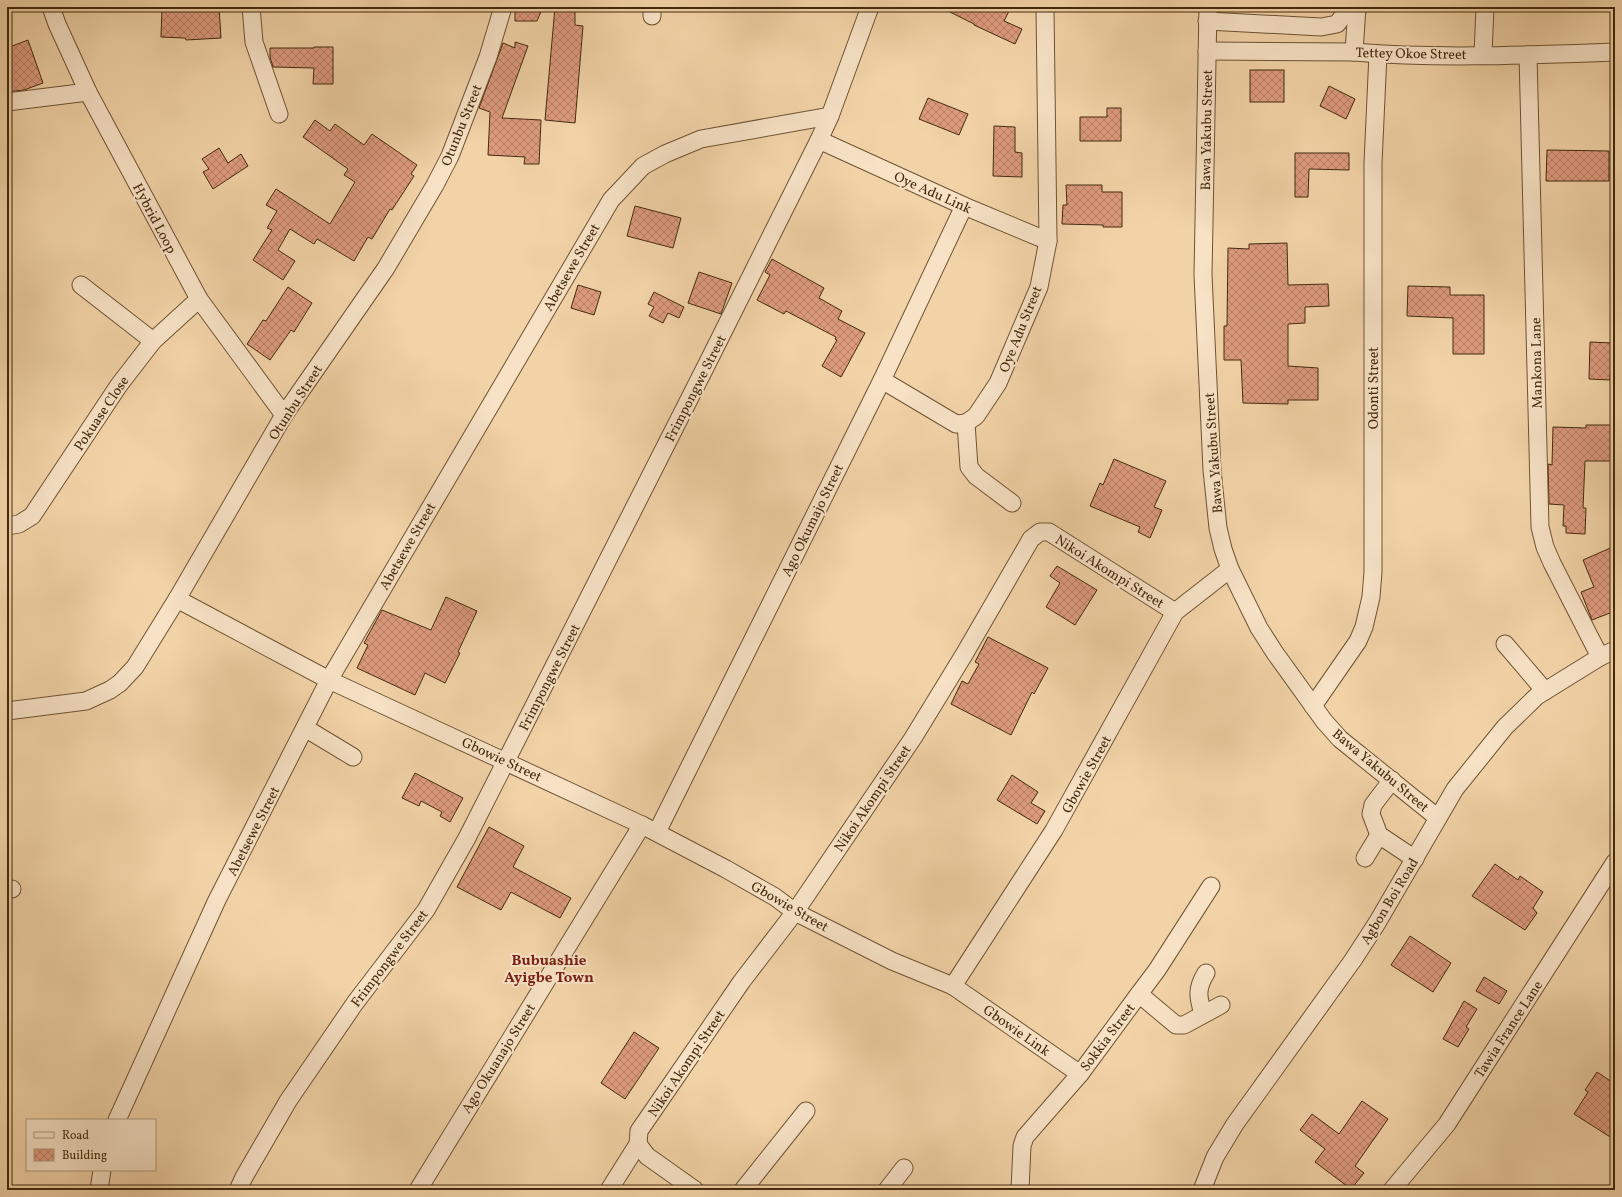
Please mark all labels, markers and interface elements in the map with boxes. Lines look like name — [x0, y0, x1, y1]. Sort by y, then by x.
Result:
street label: Tettey Okoe Street — [1355, 44, 1467, 65]
street label: Bawa Yakubu Street — [1197, 69, 1218, 191]
street label: Otunbu Street — [437, 82, 487, 169]
street label: Oye Adu Link — [890, 168, 975, 219]
street label: Hybrid Loop — [127, 180, 180, 257]
street label: Abetsewe Street — [539, 220, 605, 315]
street label: Oye Adu Street — [995, 283, 1047, 376]
street label: Mankona Lane — [1527, 317, 1548, 409]
street label: Frimpongwe Street — [661, 332, 732, 445]
street label: Odonti Street — [1365, 347, 1384, 429]
street label: Otunbu Street — [265, 361, 328, 444]
street label: Pokuase Close — [70, 372, 135, 455]
street label: Bawa Yakubu Street — [1201, 392, 1228, 514]
street label: Ago Okumajo Street — [778, 461, 849, 580]
street label: Abetsewe Street — [375, 499, 441, 594]
street label: Nikoi Akompi Street — [1051, 531, 1167, 614]
street label: Frimpongwe Street — [515, 621, 586, 734]
street label: Bawa Yakubu Street — [1328, 725, 1433, 817]
street label: Gbowie Street — [1058, 732, 1117, 817]
street label: Gbowie Street — [458, 733, 545, 787]
street label: Nikoi Akompi Street — [830, 742, 916, 856]
street label: Abetsewe Street — [224, 783, 285, 880]
street label: Agbon Boi Road — [1357, 855, 1424, 949]
street label: Gbowie Street — [747, 877, 831, 937]
street label: Frimpongwe Street — [347, 906, 433, 1012]
district label: Bubuashie Ayigbe Town — [504, 951, 594, 989]
street label: Tawia France Lane — [1471, 977, 1548, 1082]
street label: Ago Okuanajo Street — [458, 1000, 541, 1117]
street label: Sokkia Street — [1076, 1000, 1140, 1076]
street label: Gbowie Link — [979, 1001, 1054, 1062]
street label: Nikoi Akompi Street — [644, 1007, 730, 1121]
legend — [26, 1119, 156, 1171]
text: Road — [62, 1128, 89, 1144]
text: Building — [62, 1148, 107, 1164]

